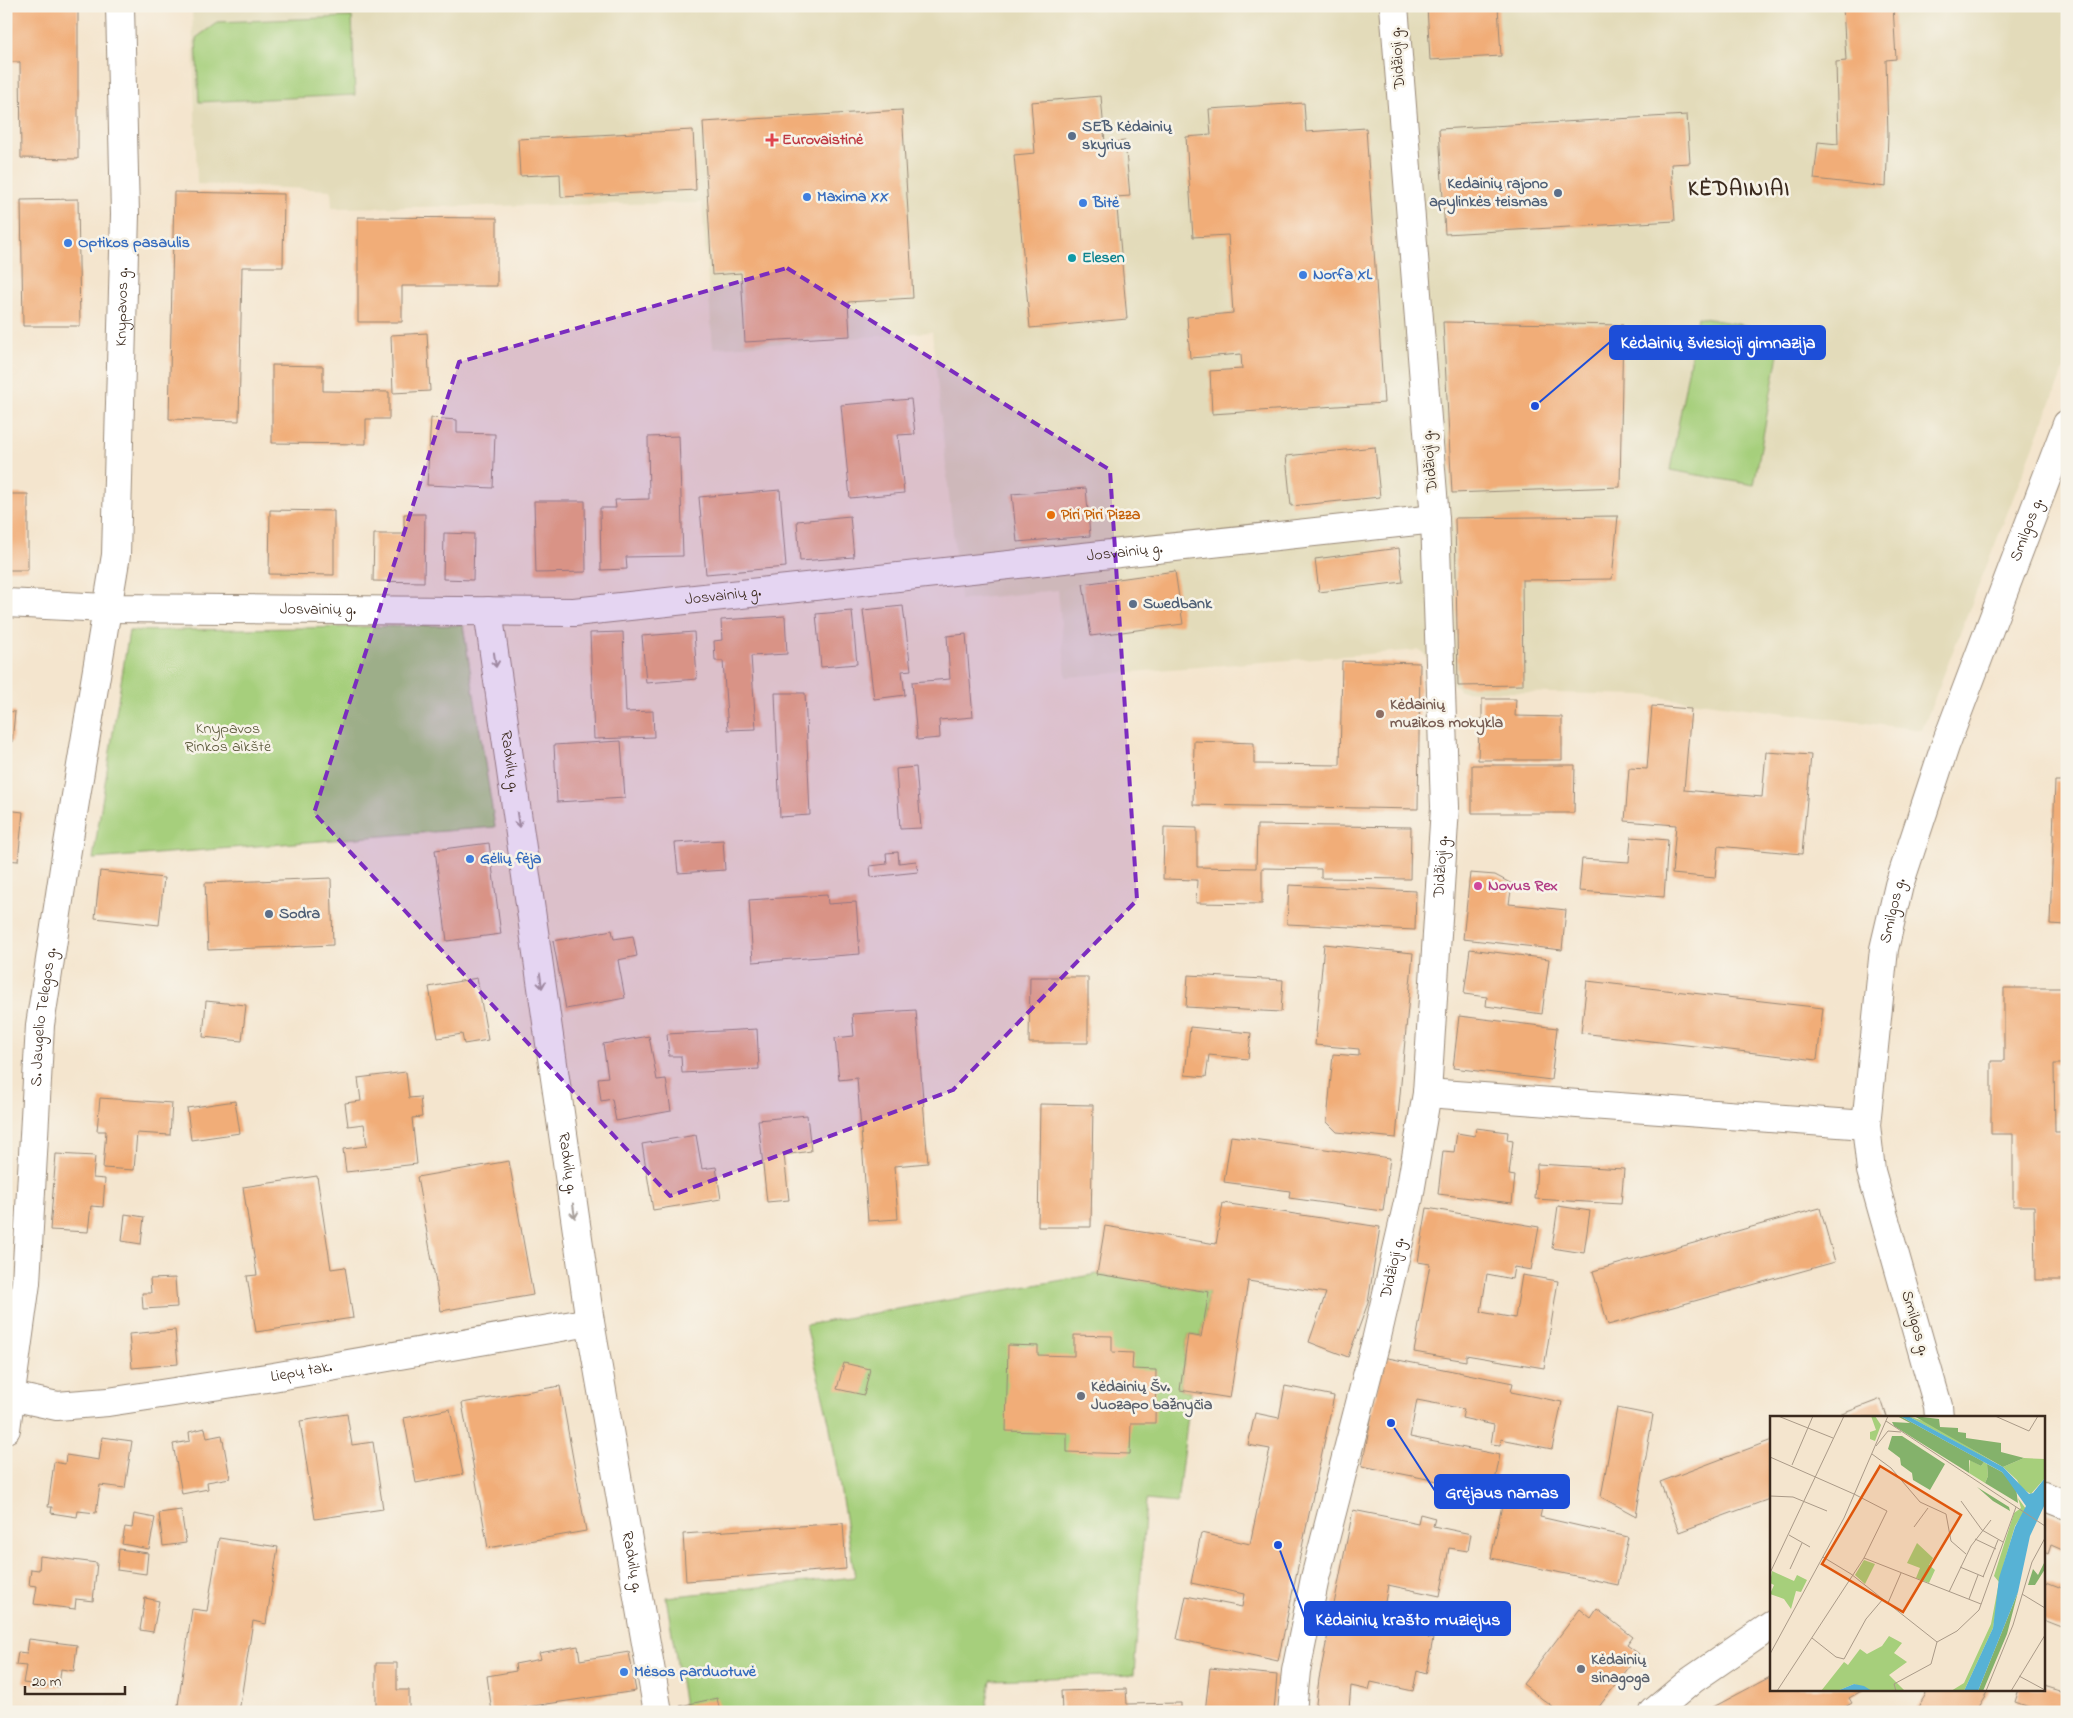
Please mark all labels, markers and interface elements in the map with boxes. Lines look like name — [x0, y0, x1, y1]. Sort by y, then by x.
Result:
street label: Didžioji g. — [1384, 26, 1412, 91]
place label: SEB Kėdainių skyrius — [1082, 115, 1173, 158]
place label: Eurovaistinė — [782, 128, 864, 152]
marker: SEB Kėdainių skyrius — [1066, 130, 1078, 142]
marker: Eurovaistinė — [766, 134, 778, 146]
place label: Kedainių rajono apylinkės teismas — [1429, 172, 1548, 215]
district label: KĖDAINIAI — [1688, 175, 1790, 205]
place label: Maxima XX — [817, 185, 890, 209]
marker: Kedainių rajono apylinkės teismas — [1552, 187, 1564, 199]
marker: Maxima XX — [801, 191, 813, 203]
place label: Bitė — [1092, 191, 1120, 215]
marker: Bitė — [1077, 197, 1089, 209]
place label: Optikos pasaulis — [78, 231, 190, 255]
marker: Optikos pasaulis — [62, 237, 74, 249]
place label: Elesen — [1082, 246, 1125, 270]
marker: Elesen — [1066, 252, 1078, 264]
place label: Norfa XL — [1313, 263, 1373, 287]
street label: Knypavos g. — [110, 267, 136, 347]
marker: Norfa XL — [1297, 269, 1309, 281]
callout: Kėdainių šviesioji gimnazija — [1610, 326, 1825, 359]
text: Kėdainių šviesioji gimnazija — [1621, 331, 1816, 358]
street label: Didžioji g. — [1415, 429, 1445, 494]
street label: Smilgos g. — [2004, 494, 2050, 565]
place label: Piri Piri Pizza — [1061, 503, 1141, 527]
marker: Piri Piri Pizza — [1045, 509, 1057, 521]
street label: Josvainių g. — [1085, 536, 1164, 569]
street label: Josvainių g. — [684, 580, 762, 612]
place label: Swedbank — [1143, 592, 1213, 616]
street label: Josvainių g. — [280, 597, 356, 622]
marker: Swedbank — [1127, 598, 1139, 610]
one-way arrow — [490, 651, 500, 667]
place label: Kėdainių muzikos mokykla — [1390, 693, 1503, 736]
marker: Kėdainių muzikos mokykla — [1374, 708, 1386, 720]
park label: Knypavos Rinkos aikštė — [185, 717, 272, 759]
street label: Radvilų g. — [493, 729, 526, 794]
one-way arrow — [513, 812, 523, 828]
street label: Didžioji g. — [1427, 835, 1455, 899]
place label: Gėlių fėja — [480, 847, 542, 871]
marker: Gėlių fėja — [464, 853, 476, 865]
place label: Novus Rex — [1488, 874, 1558, 898]
street label: Smilgos g. — [1874, 875, 1913, 946]
marker: Novus Rex — [1472, 880, 1484, 892]
place label: Sodra — [279, 902, 321, 926]
marker: Sodra — [263, 908, 275, 920]
street label: S. Jaugelio Telegos g. — [25, 946, 64, 1087]
one-way arrow — [536, 973, 546, 989]
street label: Radvilų g. — [551, 1131, 584, 1196]
one-way arrow — [570, 1203, 580, 1219]
street label: Didžioji g. — [1374, 1235, 1412, 1302]
street label: Smilgos g. — [1894, 1288, 1936, 1358]
street label: Liepų tak. — [269, 1355, 334, 1389]
place label: Kėdainių Šv. Juozapo bažnyčia — [1091, 1375, 1213, 1418]
marker: Kėdainių Šv. Juozapo bažnyčia — [1075, 1390, 1087, 1402]
inset map — [1770, 1416, 2046, 1690]
callout: Grėjaus namas — [1435, 1475, 1569, 1508]
text: Grėjaus namas — [1445, 1481, 1559, 1507]
street label: Radvilų g. — [615, 1530, 649, 1595]
callout: Kėdainių krašto muziejus — [1305, 1602, 1510, 1635]
text: Kėdainių krašto muziejus — [1315, 1608, 1501, 1634]
place label: Kėdainių sinagoga — [1591, 1648, 1650, 1691]
place label: Mėsos parduotuvė — [634, 1660, 757, 1684]
scale bar — [25, 1663, 125, 1695]
marker: Kėdainių sinagoga — [1575, 1663, 1587, 1675]
marker: Mėsos parduotuvė — [618, 1666, 630, 1678]
text: 20 m — [32, 1671, 62, 1693]

